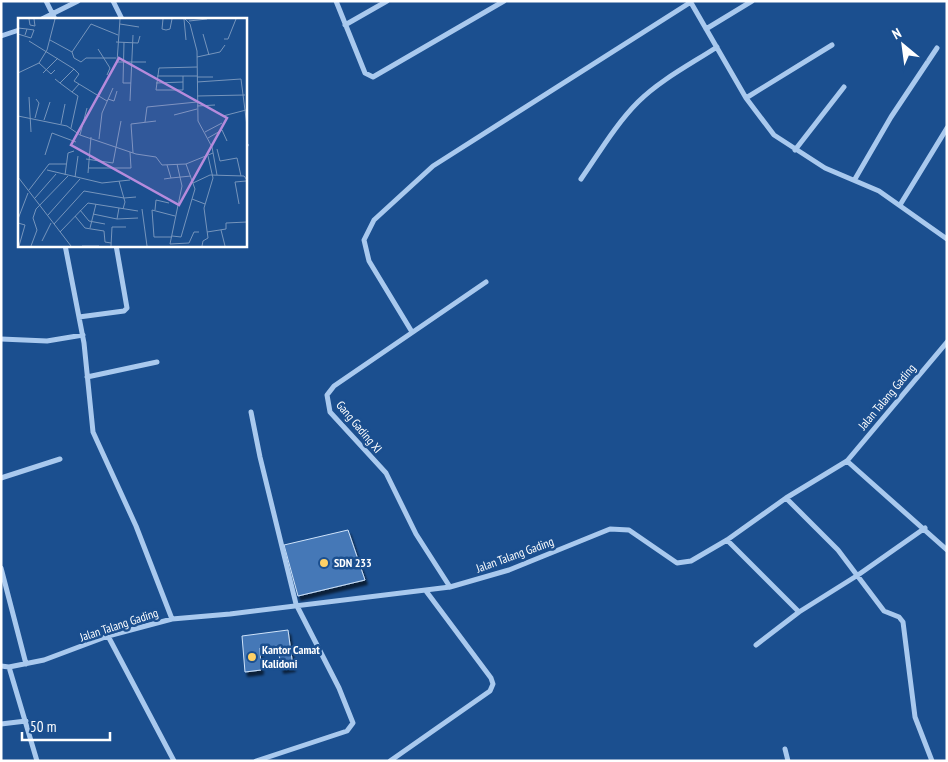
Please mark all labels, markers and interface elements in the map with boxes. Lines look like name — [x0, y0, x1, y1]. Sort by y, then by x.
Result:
inset map — [18, 18, 246, 246]
north arrow — [878, 20, 928, 70]
text: N — [889, 24, 904, 43]
street label: Jalan Talang Gading — [854, 361, 919, 433]
street label: Gang Gading XI — [333, 397, 386, 456]
street label: Jalan Talang Gading — [473, 534, 556, 576]
place label: SDN 233 — [334, 555, 372, 570]
marker: SDN 233 — [318, 557, 330, 569]
street label: Jalan Talang Gading — [77, 605, 160, 645]
place label: Kantor Camat Kalidoni — [262, 642, 320, 671]
marker: Kantor Camat Kalidoni — [246, 651, 258, 663]
scale bar — [22, 710, 110, 742]
text: 50 m — [30, 717, 56, 736]

